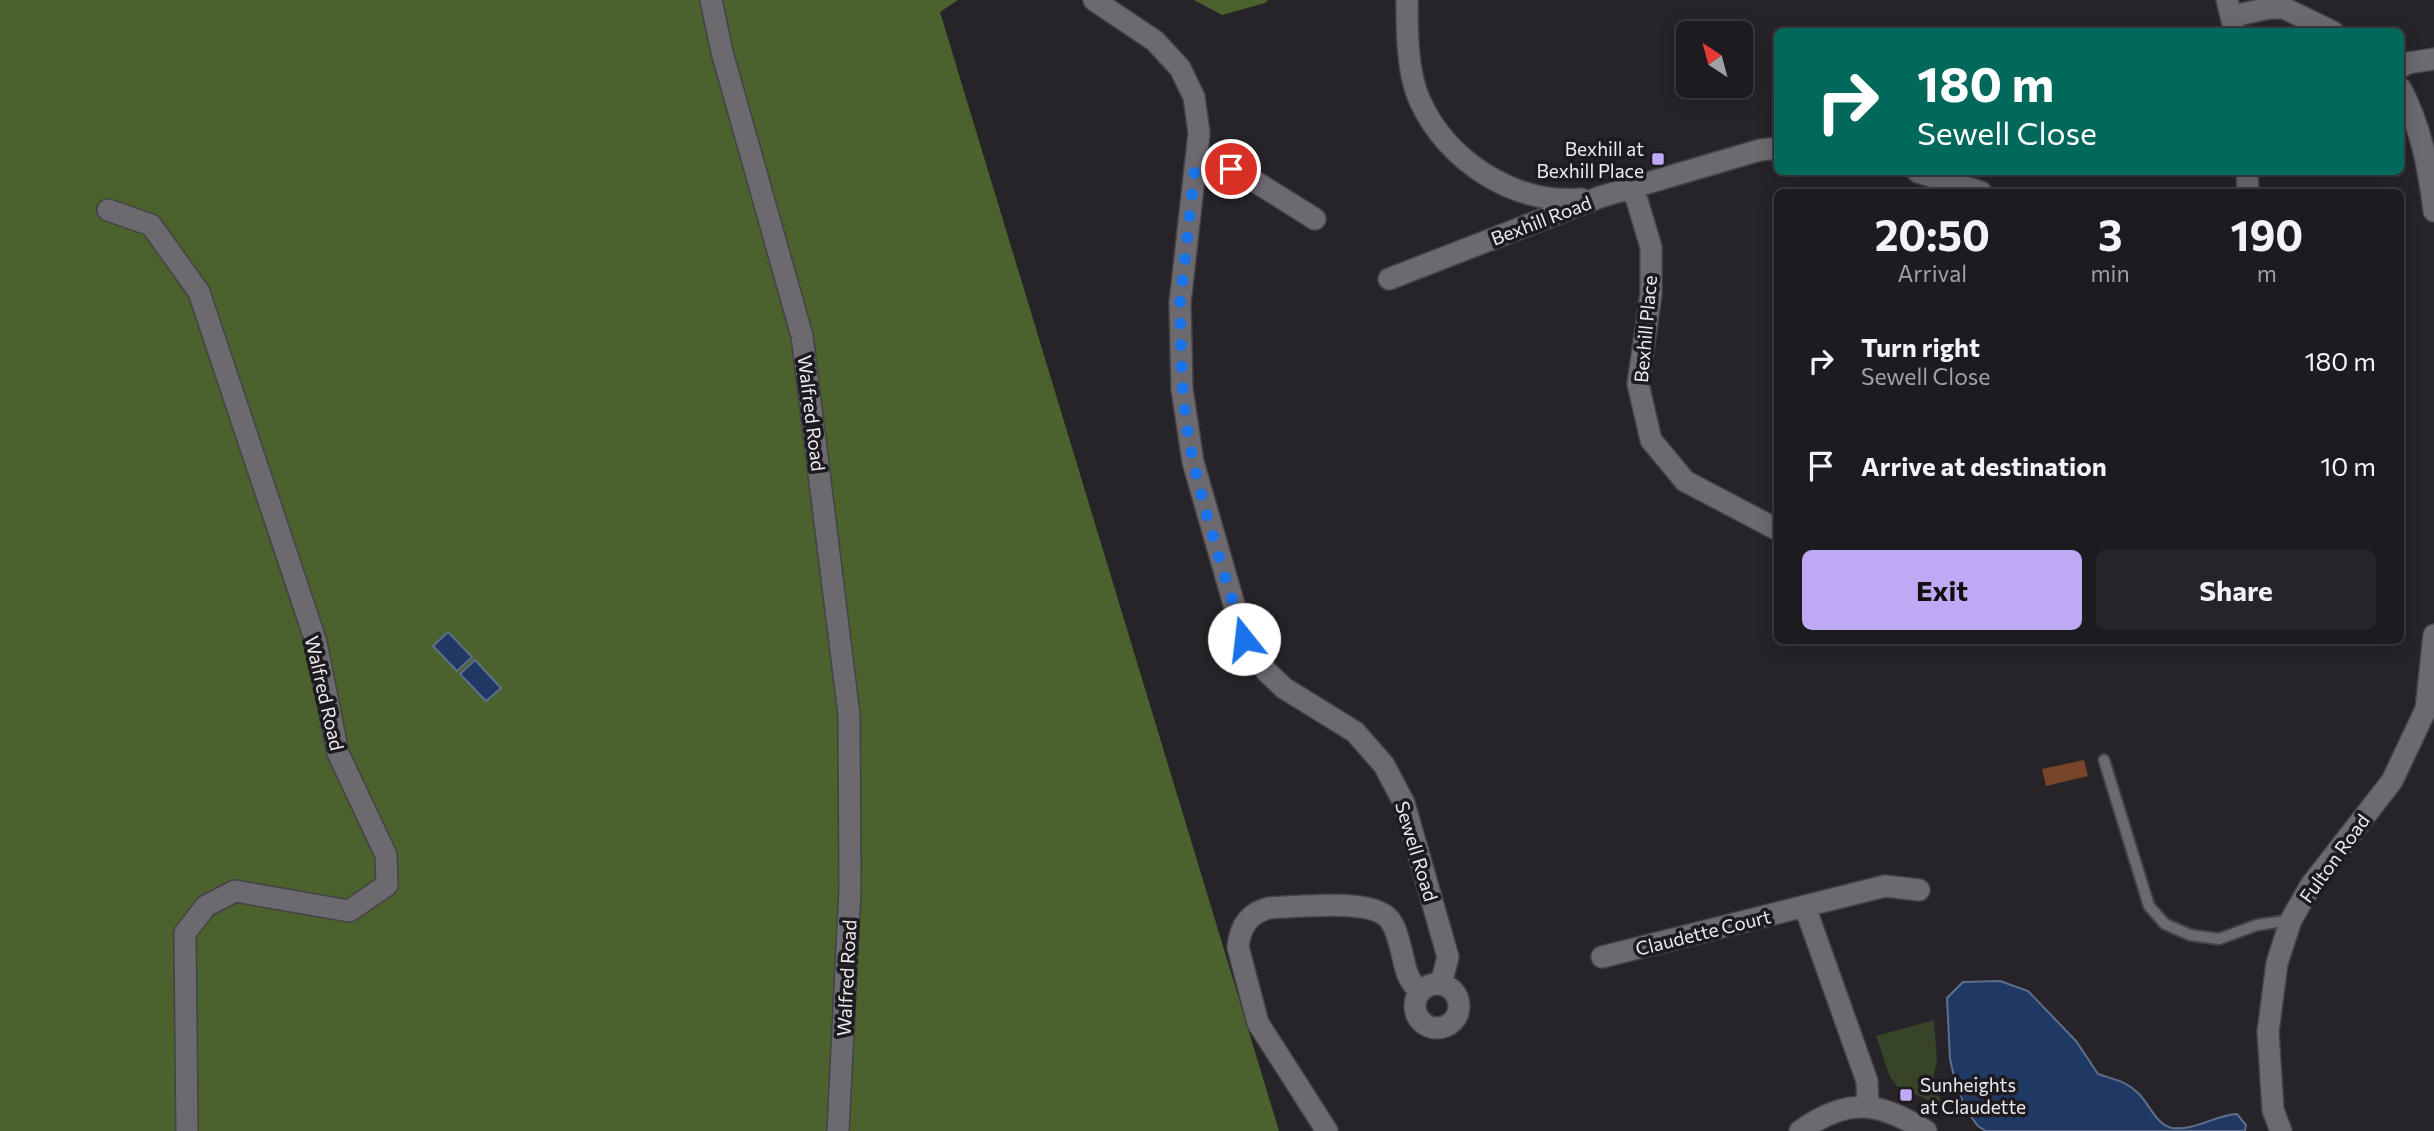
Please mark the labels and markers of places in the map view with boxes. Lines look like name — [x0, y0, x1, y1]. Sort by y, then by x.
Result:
place label: Bexhill at Bexhill Place — [1536, 137, 1644, 182]
pin — [1201, 139, 1261, 199]
marker: Bexhill at Bexhill Place — [1650, 151, 1666, 167]
place label: Sunheights at Claudette — [1920, 1073, 2026, 1118]
marker: Sunheights at Claudette — [1898, 1087, 1914, 1103]

